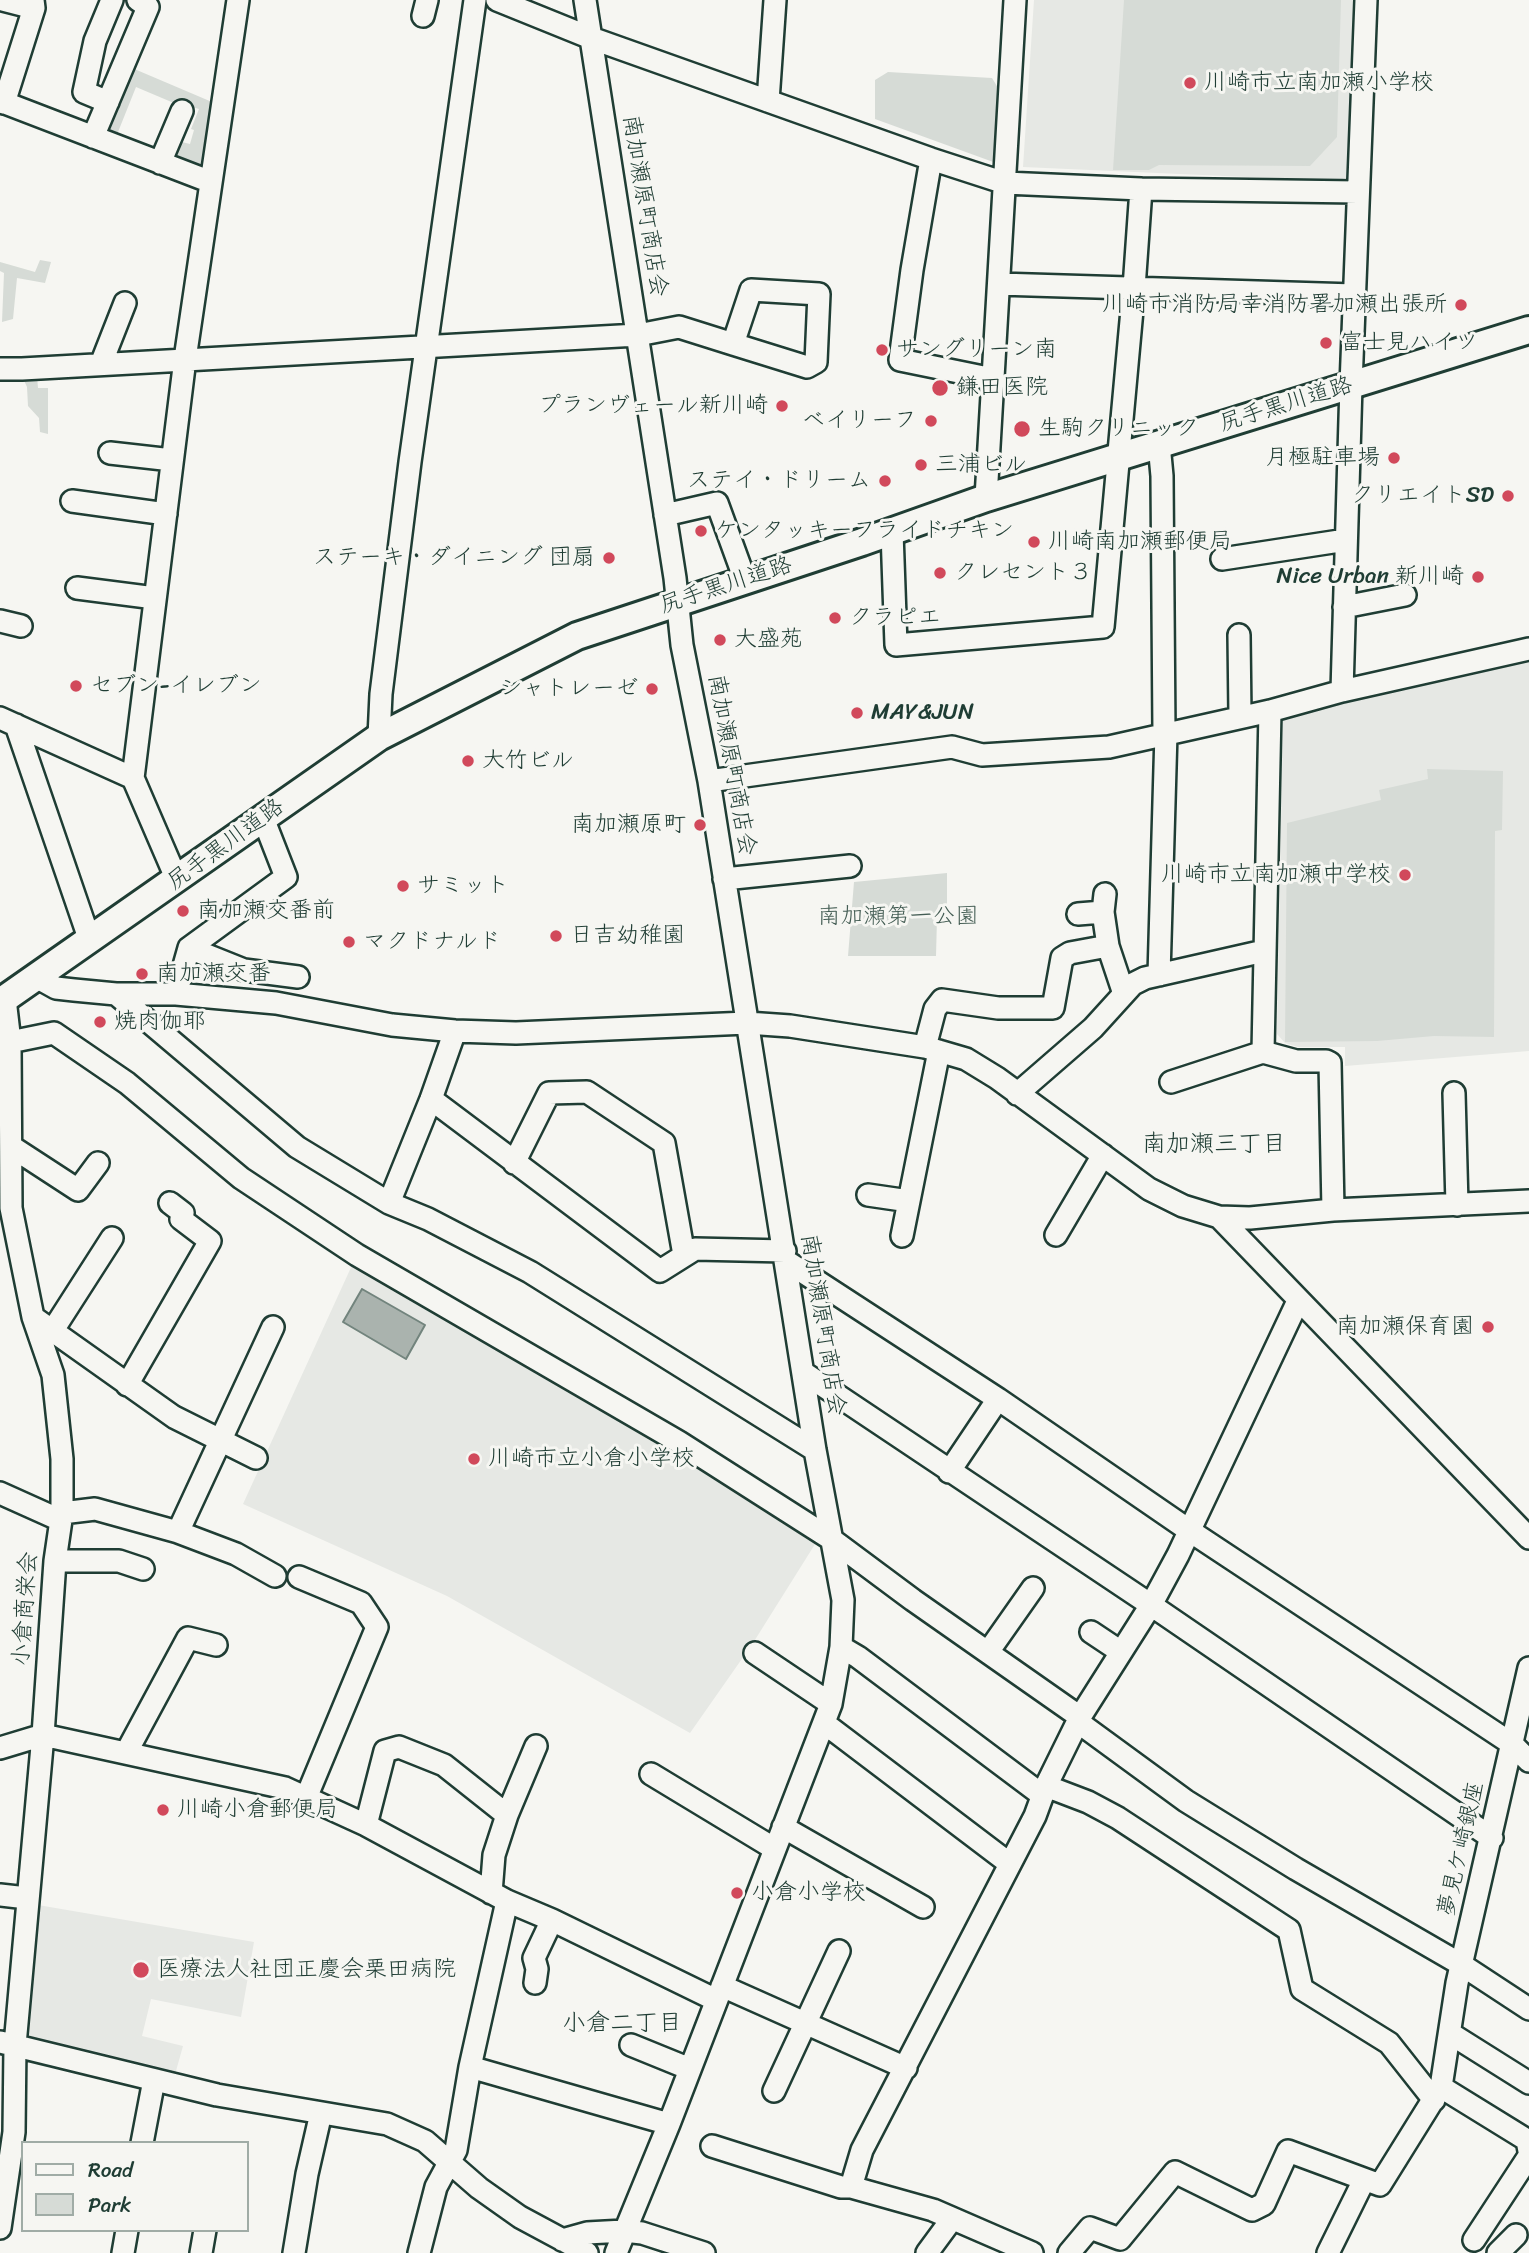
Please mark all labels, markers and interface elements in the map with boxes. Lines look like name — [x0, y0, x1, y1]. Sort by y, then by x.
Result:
place label: 川崎市立南加瀬小学校 — [1204, 69, 1434, 97]
marker: 川崎市立南加瀬小学校 — [1182, 75, 1198, 91]
street label: 南加瀬原町商店会 — [616, 113, 672, 299]
place label: 川崎市消防局幸消防署加瀬出張所 — [1102, 291, 1447, 319]
marker: 川崎市消防局幸消防署加瀬出張所 — [1453, 297, 1469, 313]
place label: 富士見ハイツ — [1340, 329, 1478, 357]
marker: 富士見ハイツ — [1318, 335, 1334, 351]
place label: サングリーン南 — [896, 336, 1057, 364]
marker: サングリーン南 — [874, 342, 890, 358]
street label: 尻手黒川道路 — [1216, 372, 1356, 438]
place label: 鎌田医院 — [956, 374, 1048, 402]
marker: 鎌田医院 — [930, 378, 950, 398]
place label: プランヴェール新川崎 — [538, 392, 768, 420]
marker: プランヴェール新川崎 — [774, 398, 790, 414]
place label: ベイリーフ — [802, 407, 917, 435]
marker: ベイリーフ — [923, 413, 939, 429]
place label: 生駒クリニック — [1038, 415, 1199, 443]
marker: 生駒クリニック — [1012, 419, 1032, 439]
place label: 月極駐車場 — [1265, 444, 1380, 472]
marker: 月極駐車場 — [1386, 450, 1402, 466]
place label: 三浦ビル — [935, 451, 1027, 479]
marker: 三浦ビル — [913, 457, 929, 473]
place label: ステイ・ドリーム — [687, 467, 871, 495]
marker: ステイ・ドリーム — [877, 473, 893, 489]
place label: クリエイトSD — [1351, 482, 1494, 510]
marker: クリエイトSD — [1500, 488, 1516, 504]
place label: ケンタッキーフライドチキン — [715, 517, 1014, 545]
marker: ケンタッキーフライドチキン — [693, 523, 709, 539]
place label: 川崎南加瀬郵便局 — [1048, 528, 1232, 556]
marker: 川崎南加瀬郵便局 — [1026, 534, 1042, 550]
place label: ステーキ・ダイニング 団扇 — [313, 544, 595, 572]
marker: ステーキ・ダイニング 団扇 — [601, 550, 617, 566]
street label: 尻手黒川道路 — [656, 552, 796, 620]
place label: クレセント３ — [954, 559, 1092, 587]
place label: Nice Urban 新川崎 — [1276, 563, 1464, 591]
marker: クレセント３ — [932, 565, 948, 581]
marker: Nice Urban 新川崎 — [1470, 569, 1486, 585]
place label: クラピエ — [849, 604, 941, 632]
marker: クラピエ — [827, 610, 843, 626]
place label: 大盛苑 — [734, 626, 803, 654]
marker: 大盛苑 — [712, 632, 728, 648]
place label: セブン-イレブン — [90, 672, 262, 700]
street label: 南加瀬原町商店会 — [701, 672, 761, 858]
place label: シャトレーゼ — [499, 675, 638, 703]
marker: セブン-イレブン — [68, 678, 84, 694]
marker: シャトレーゼ — [644, 681, 660, 697]
place label: MAY&JUN — [871, 699, 974, 727]
marker: MAY&JUN — [849, 705, 865, 721]
place label: 大竹ビル — [482, 747, 574, 775]
marker: 大竹ビル — [460, 753, 476, 769]
street label: 尻手黒川道路 — [162, 793, 290, 897]
place label: 南加瀬原町 — [571, 811, 686, 839]
marker: 南加瀬原町 — [692, 817, 708, 833]
place label: 川崎市立南加瀬中学校 — [1161, 861, 1391, 889]
marker: 川崎市立南加瀬中学校 — [1397, 867, 1413, 883]
place label: サミット — [417, 872, 509, 900]
marker: サミット — [395, 878, 411, 894]
place label: 南加瀬交番前 — [197, 897, 335, 925]
marker: 南加瀬交番前 — [175, 903, 191, 919]
park label: 南加瀬第一公園 — [818, 903, 978, 931]
place label: 日吉幼稚園 — [570, 922, 685, 950]
place label: マクドナルド — [363, 928, 501, 956]
marker: 日吉幼稚園 — [548, 928, 564, 944]
marker: マクドナルド — [341, 934, 357, 950]
place label: 南加瀬交番 — [156, 960, 271, 988]
marker: 南加瀬交番 — [134, 966, 150, 982]
place label: 焼肉伽耶 — [114, 1008, 206, 1036]
marker: 焼肉伽耶 — [92, 1014, 108, 1030]
district label: 南加瀬三丁目 — [1142, 1131, 1286, 1159]
street label: 南加瀬原町商店会 — [794, 1232, 850, 1418]
place label: 南加瀬保育園 — [1336, 1313, 1474, 1341]
marker: 南加瀬保育園 — [1480, 1319, 1496, 1335]
place label: 川崎市立小倉小学校 — [488, 1445, 695, 1473]
marker: 川崎市立小倉小学校 — [466, 1451, 482, 1467]
street label: 小倉商栄会 — [8, 1551, 44, 1667]
street label: 夢見ケ崎銀座 — [1433, 1779, 1491, 1919]
place label: 川崎小倉郵便局 — [177, 1796, 338, 1824]
marker: 川崎小倉郵便局 — [155, 1802, 171, 1818]
place label: 小倉小学校 — [751, 1879, 866, 1907]
marker: 小倉小学校 — [729, 1885, 745, 1901]
place label: 医療法人社団正慶会栗田病院 — [157, 1956, 456, 1984]
marker: 医療法人社団正慶会栗田病院 — [131, 1960, 151, 1980]
district label: 小倉二丁目 — [562, 2010, 682, 2038]
legend — [21, 2141, 248, 2232]
text: Road — [88, 2151, 133, 2189]
text: Park — [88, 2186, 131, 2224]

